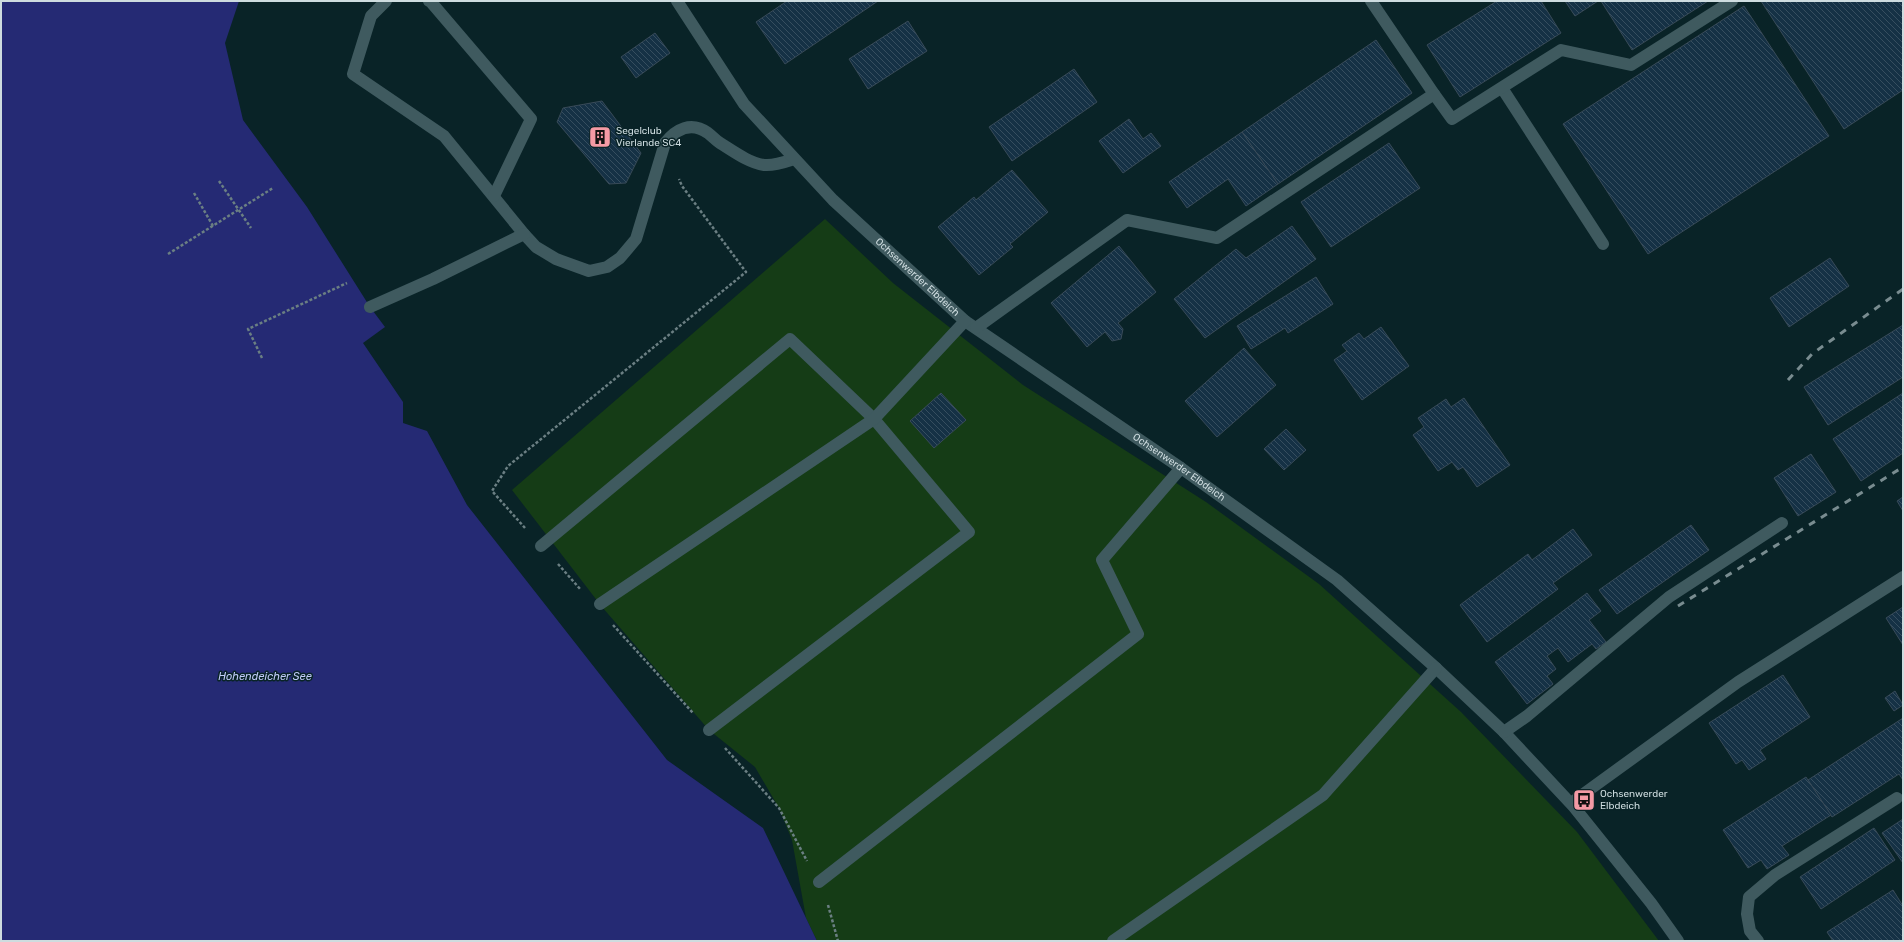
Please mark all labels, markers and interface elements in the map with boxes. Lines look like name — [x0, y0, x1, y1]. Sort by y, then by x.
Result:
building icon: Segelclub Vierlande SC4 — [587, 124, 613, 150]
place label: Segelclub Vierlande SC4 — [616, 125, 681, 149]
street label: Ochsenwerder Elbdeich — [873, 236, 962, 319]
street label: Ochsenwerder Elbdeich — [1130, 431, 1227, 504]
water label: Hohendeicher See — [218, 670, 312, 683]
bus stop icon: Ochsenwerder Elbdeich — [1571, 787, 1597, 813]
place label: Ochsenwerder Elbdeich — [1600, 788, 1668, 812]

